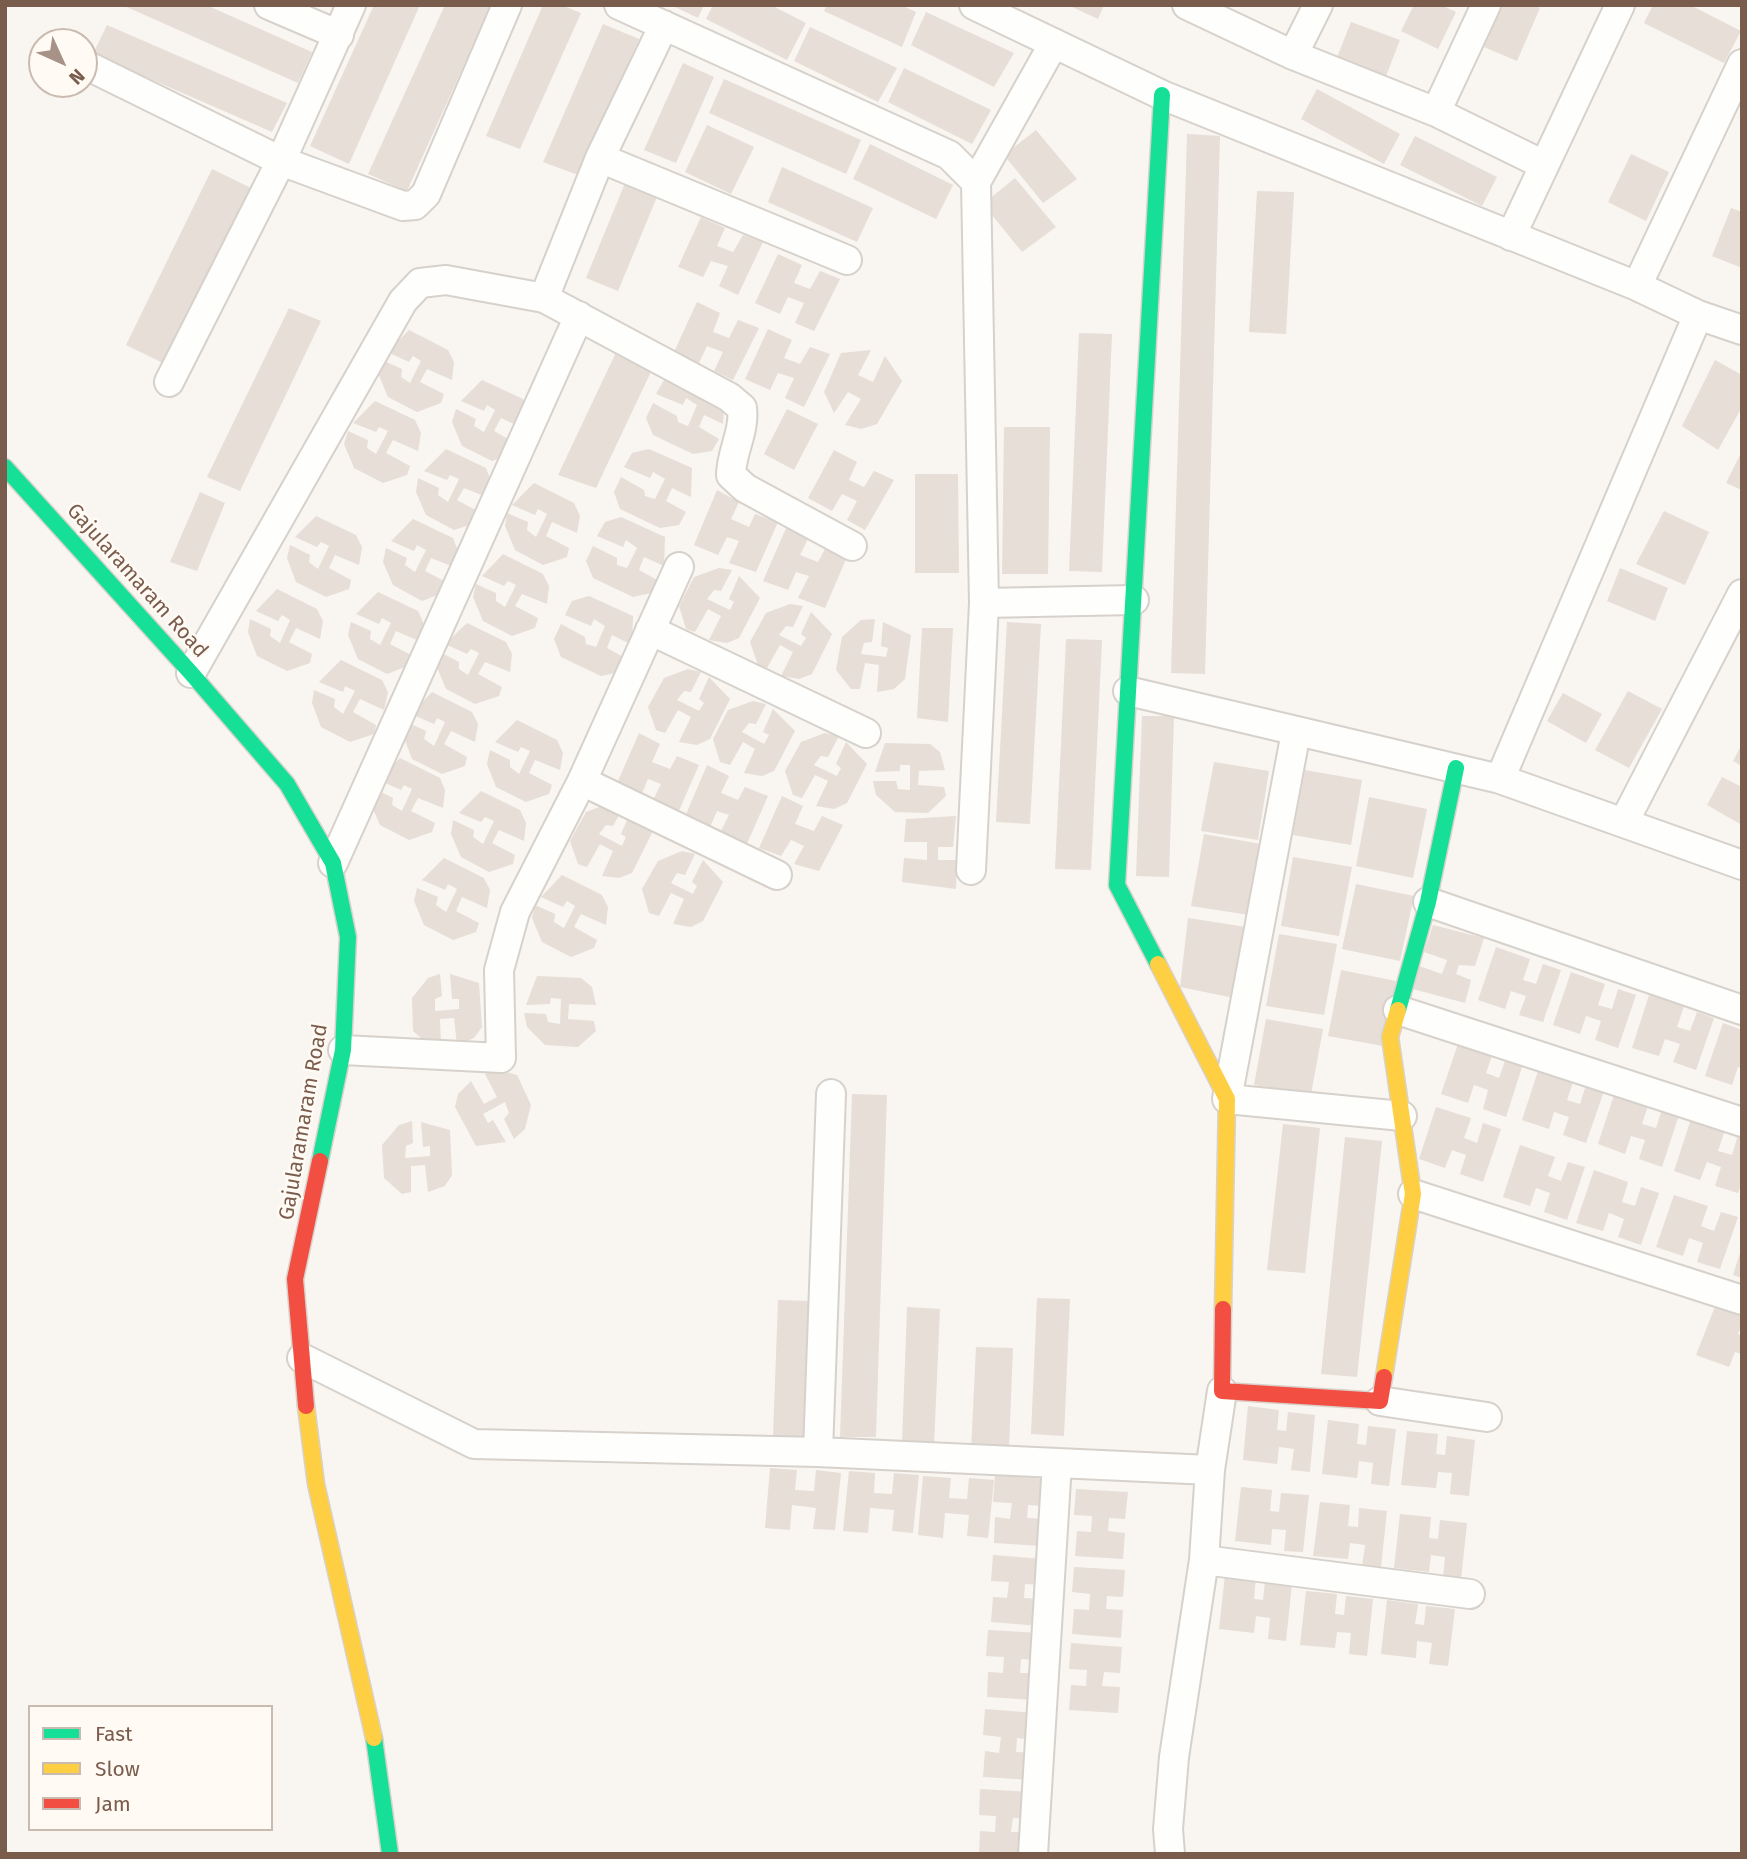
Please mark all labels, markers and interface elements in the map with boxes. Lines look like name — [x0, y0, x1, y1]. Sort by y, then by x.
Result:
north arrow — [28, 28, 98, 98]
text: N — [64, 64, 89, 89]
street label: Gajularamaram Road — [61, 499, 213, 663]
street label: Gajularamaram Road — [274, 1022, 334, 1222]
legend — [28, 1705, 273, 1831]
text: Fast — [95, 1721, 133, 1747]
text: Slow — [95, 1756, 140, 1782]
text: Jam — [95, 1791, 131, 1817]

